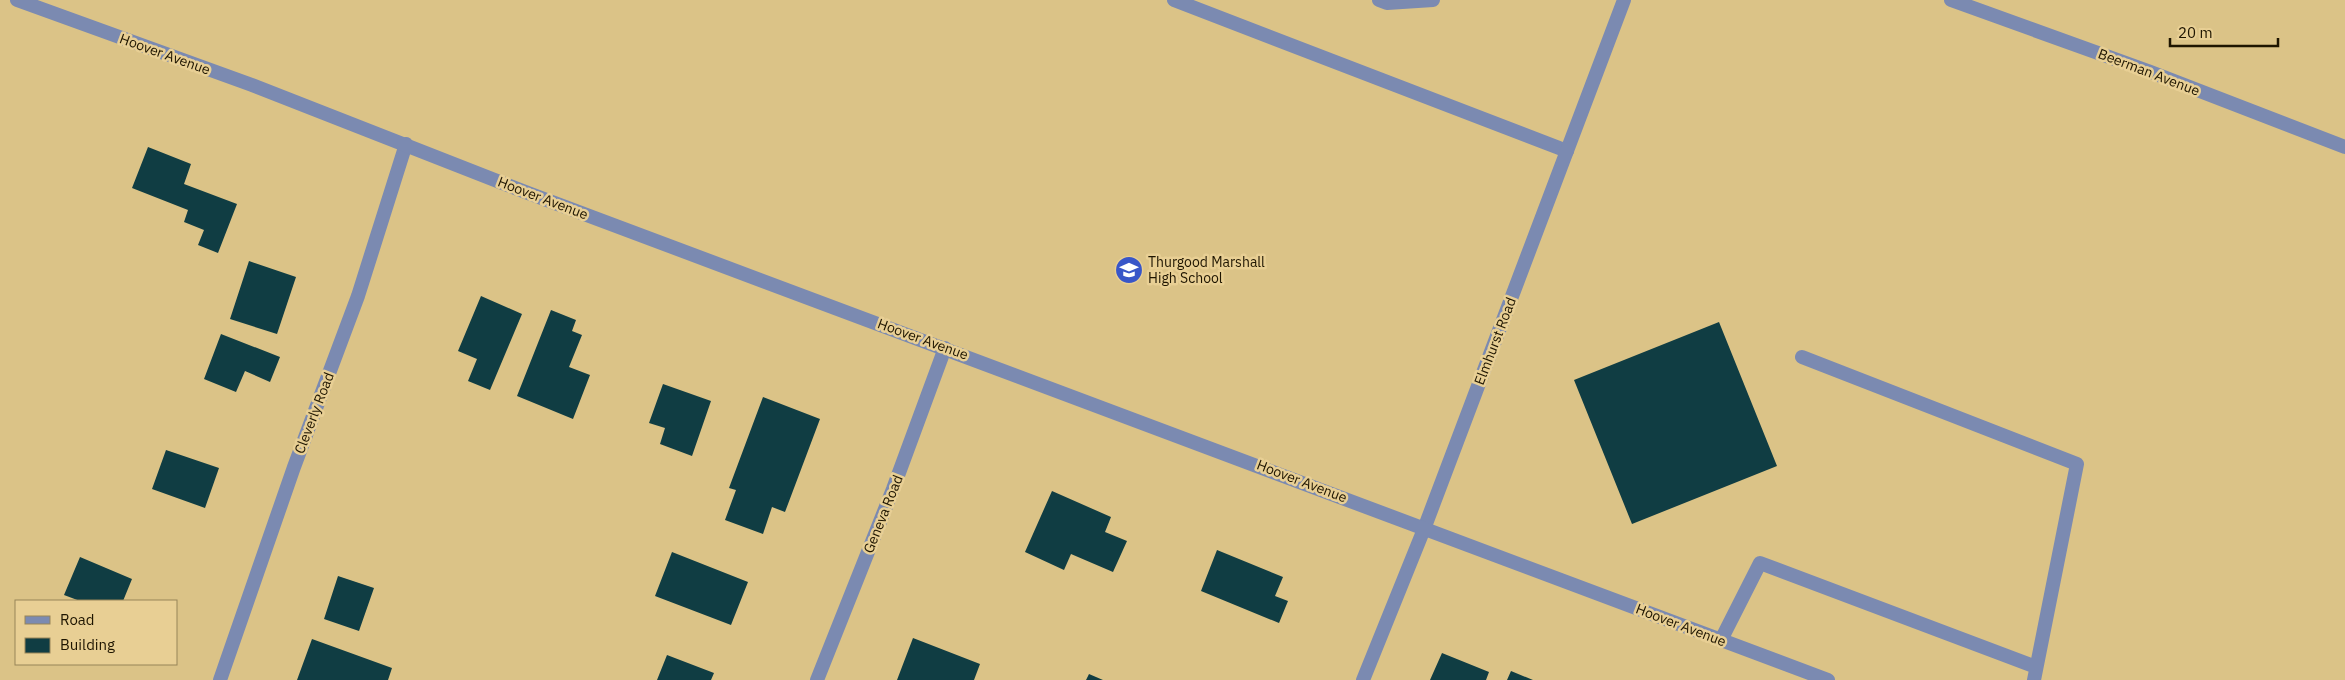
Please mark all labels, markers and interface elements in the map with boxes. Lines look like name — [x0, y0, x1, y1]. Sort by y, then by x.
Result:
scale bar — [2170, 15, 2278, 47]
text: 20 m — [2178, 23, 2213, 42]
street label: Hoover Avenue — [117, 29, 213, 79]
street label: Beerman Avenue — [2096, 44, 2203, 100]
street label: Hoover Avenue — [495, 173, 591, 224]
place label: Thurgood Marshall High School — [1148, 253, 1265, 287]
school or university icon: Thurgood Marshall High School — [1114, 255, 1144, 285]
street label: Elmhurst Road — [1470, 295, 1520, 387]
street label: Hoover Avenue — [875, 314, 971, 364]
street label: Cleverly Road — [290, 370, 338, 456]
street label: Hoover Avenue — [1254, 456, 1350, 507]
street label: Geneva Road — [859, 472, 907, 556]
legend — [15, 600, 178, 665]
street label: Hoover Avenue — [1633, 600, 1729, 651]
text: Road — [60, 610, 95, 629]
text: Building — [60, 635, 115, 654]

